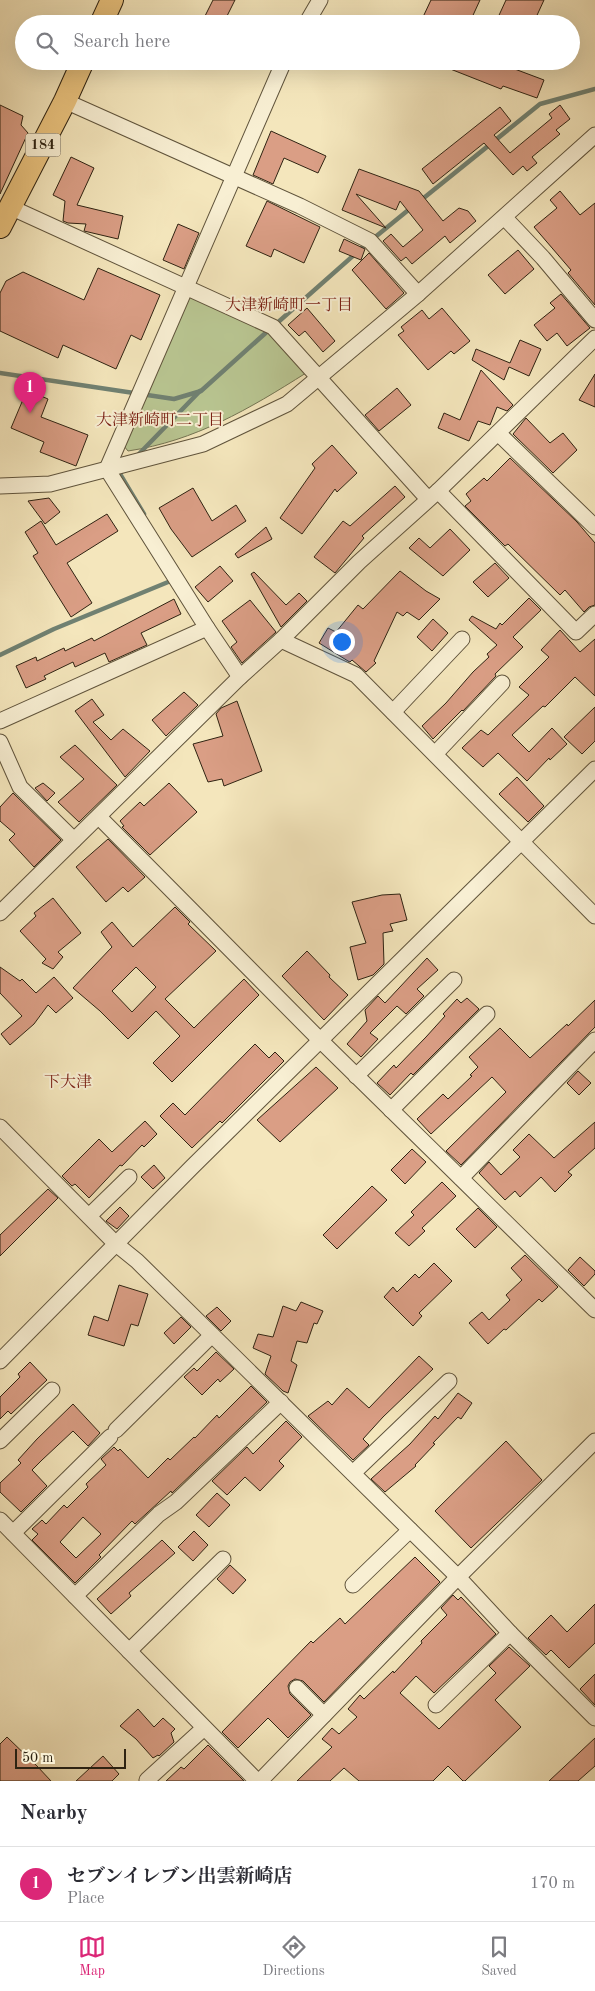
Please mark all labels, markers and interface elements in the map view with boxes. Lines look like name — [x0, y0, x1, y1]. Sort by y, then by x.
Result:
search box — [15, 15, 580, 70]
icon: search — [33, 29, 61, 57]
text: Search here — [73, 33, 170, 52]
road number: 184 — [26, 134, 60, 156]
district label: 大津新崎町一丁目 — [225, 296, 353, 314]
pin: 1 — [14, 372, 46, 413]
district label: 大津新崎町二丁目 — [96, 411, 224, 429]
your location — [329, 629, 355, 655]
district label: 下大津 — [44, 1073, 92, 1091]
scale bar — [15, 1746, 126, 1769]
text: 50 m — [22, 1751, 53, 1765]
text: Nearby — [20, 1803, 88, 1824]
text: セブンイレブン出雲新崎店 — [67, 1868, 293, 1887]
text: 1 — [31, 1876, 41, 1892]
text: 170 m — [530, 1876, 575, 1892]
text: Place — [67, 1891, 104, 1907]
tab: Map — [78, 1933, 106, 1980]
tab: Directions — [263, 1933, 325, 1980]
tab: Saved — [481, 1933, 517, 1980]

